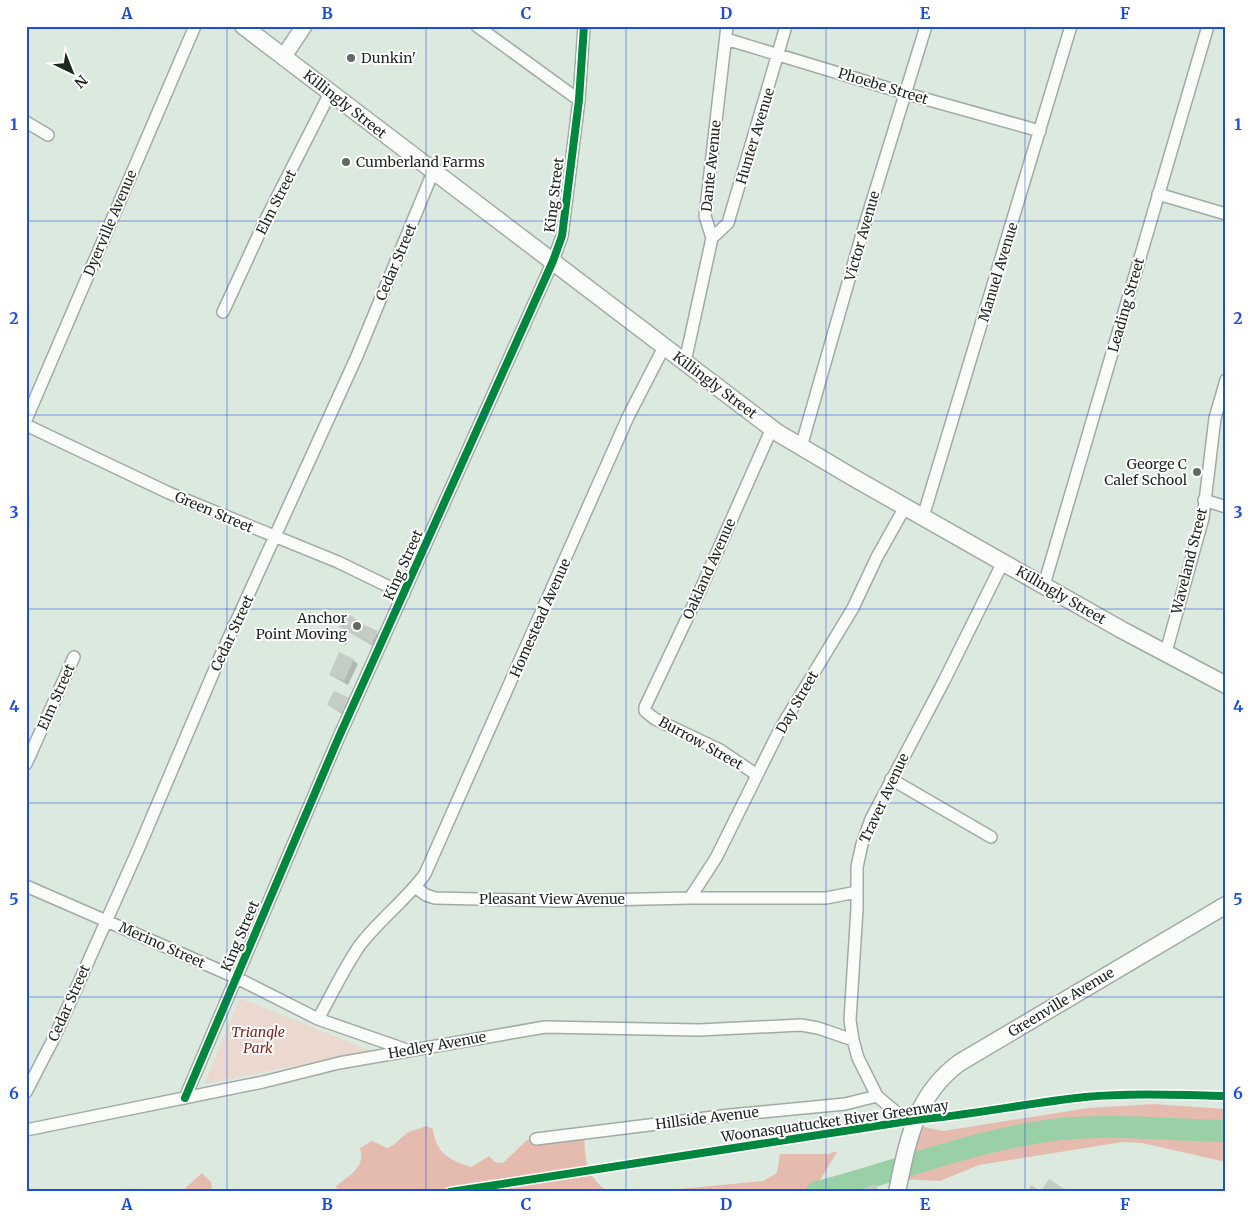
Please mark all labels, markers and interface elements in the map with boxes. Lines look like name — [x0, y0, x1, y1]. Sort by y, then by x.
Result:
text: A — [120, 3, 133, 23]
text: B — [321, 3, 333, 23]
text: C — [521, 3, 531, 23]
text: D — [720, 3, 732, 23]
text: E — [920, 3, 931, 23]
text: F — [1120, 3, 1130, 23]
north arrow — [48, 48, 98, 98]
place label: Dunkin' — [361, 49, 416, 67]
marker: Dunkin' — [345, 52, 357, 64]
street label: Phoebe Street — [836, 64, 931, 108]
street label: Killingly Street — [300, 66, 391, 142]
text: N — [71, 71, 91, 92]
street label: Hunter Avenue — [732, 86, 778, 186]
text: 1 — [10, 114, 18, 134]
text: 1 — [1234, 114, 1242, 134]
street label: Dante Avenue — [697, 119, 725, 213]
place label: Cumberland Farms — [356, 153, 485, 171]
marker: Cumberland Farms — [340, 156, 352, 168]
street label: King Street — [540, 156, 568, 234]
street label: Elm Street — [252, 166, 300, 238]
street label: Dyerville Avenue — [80, 167, 140, 279]
street label: Victor Avenue — [840, 189, 883, 284]
street label: Cedar Street — [372, 220, 421, 303]
street label: Manuel Avenue — [974, 220, 1022, 324]
street label: Leading Street — [1104, 255, 1148, 354]
text: 2 — [9, 308, 19, 328]
text: 2 — [1233, 308, 1243, 328]
street label: Killingly Street — [669, 347, 761, 423]
place label: George C Calef School — [1104, 455, 1188, 489]
marker: George C Calef School — [1191, 466, 1203, 478]
street label: Green Street — [172, 487, 256, 537]
text: 3 — [9, 502, 19, 522]
text: 3 — [1233, 502, 1243, 522]
street label: Waveland Street — [1167, 506, 1211, 617]
street label: Oakland Avenue — [679, 516, 739, 622]
street label: King Street — [379, 526, 427, 603]
street label: Homestead Avenue — [506, 556, 574, 680]
street label: Killingly Street — [1013, 562, 1110, 628]
street label: Cedar Street — [206, 591, 258, 674]
place label: Anchor Point Moving — [256, 609, 348, 643]
marker: Anchor Point Moving — [351, 620, 363, 632]
street label: Elm Street — [33, 661, 79, 733]
street label: Day Street — [772, 667, 822, 737]
text: 4 — [9, 696, 19, 716]
text: 4 — [1233, 696, 1243, 716]
street label: Burrow Street — [656, 712, 747, 774]
street label: Traver Avenue — [855, 750, 913, 846]
text: 5 — [9, 889, 19, 909]
text: 5 — [1233, 889, 1243, 909]
street label: Pleasant View Avenue — [479, 890, 625, 908]
street label: King Street — [217, 897, 263, 974]
street label: Merino Street — [116, 918, 208, 972]
street label: Cedar Street — [44, 961, 94, 1044]
street label: Greenville Avenue — [1005, 963, 1117, 1041]
park label: Triangle Park — [231, 1023, 285, 1057]
street label: Hedley Avenue — [387, 1028, 487, 1062]
text: 6 — [9, 1083, 19, 1103]
text: 6 — [1233, 1083, 1243, 1103]
street label: Woonasquatucket River Greenway — [719, 1096, 951, 1146]
street label: Hillside Avenue — [654, 1103, 760, 1133]
text: A — [120, 1194, 133, 1214]
text: B — [321, 1194, 333, 1214]
text: C — [521, 1194, 531, 1214]
text: D — [720, 1194, 732, 1214]
text: E — [920, 1194, 931, 1214]
text: F — [1120, 1194, 1130, 1214]

